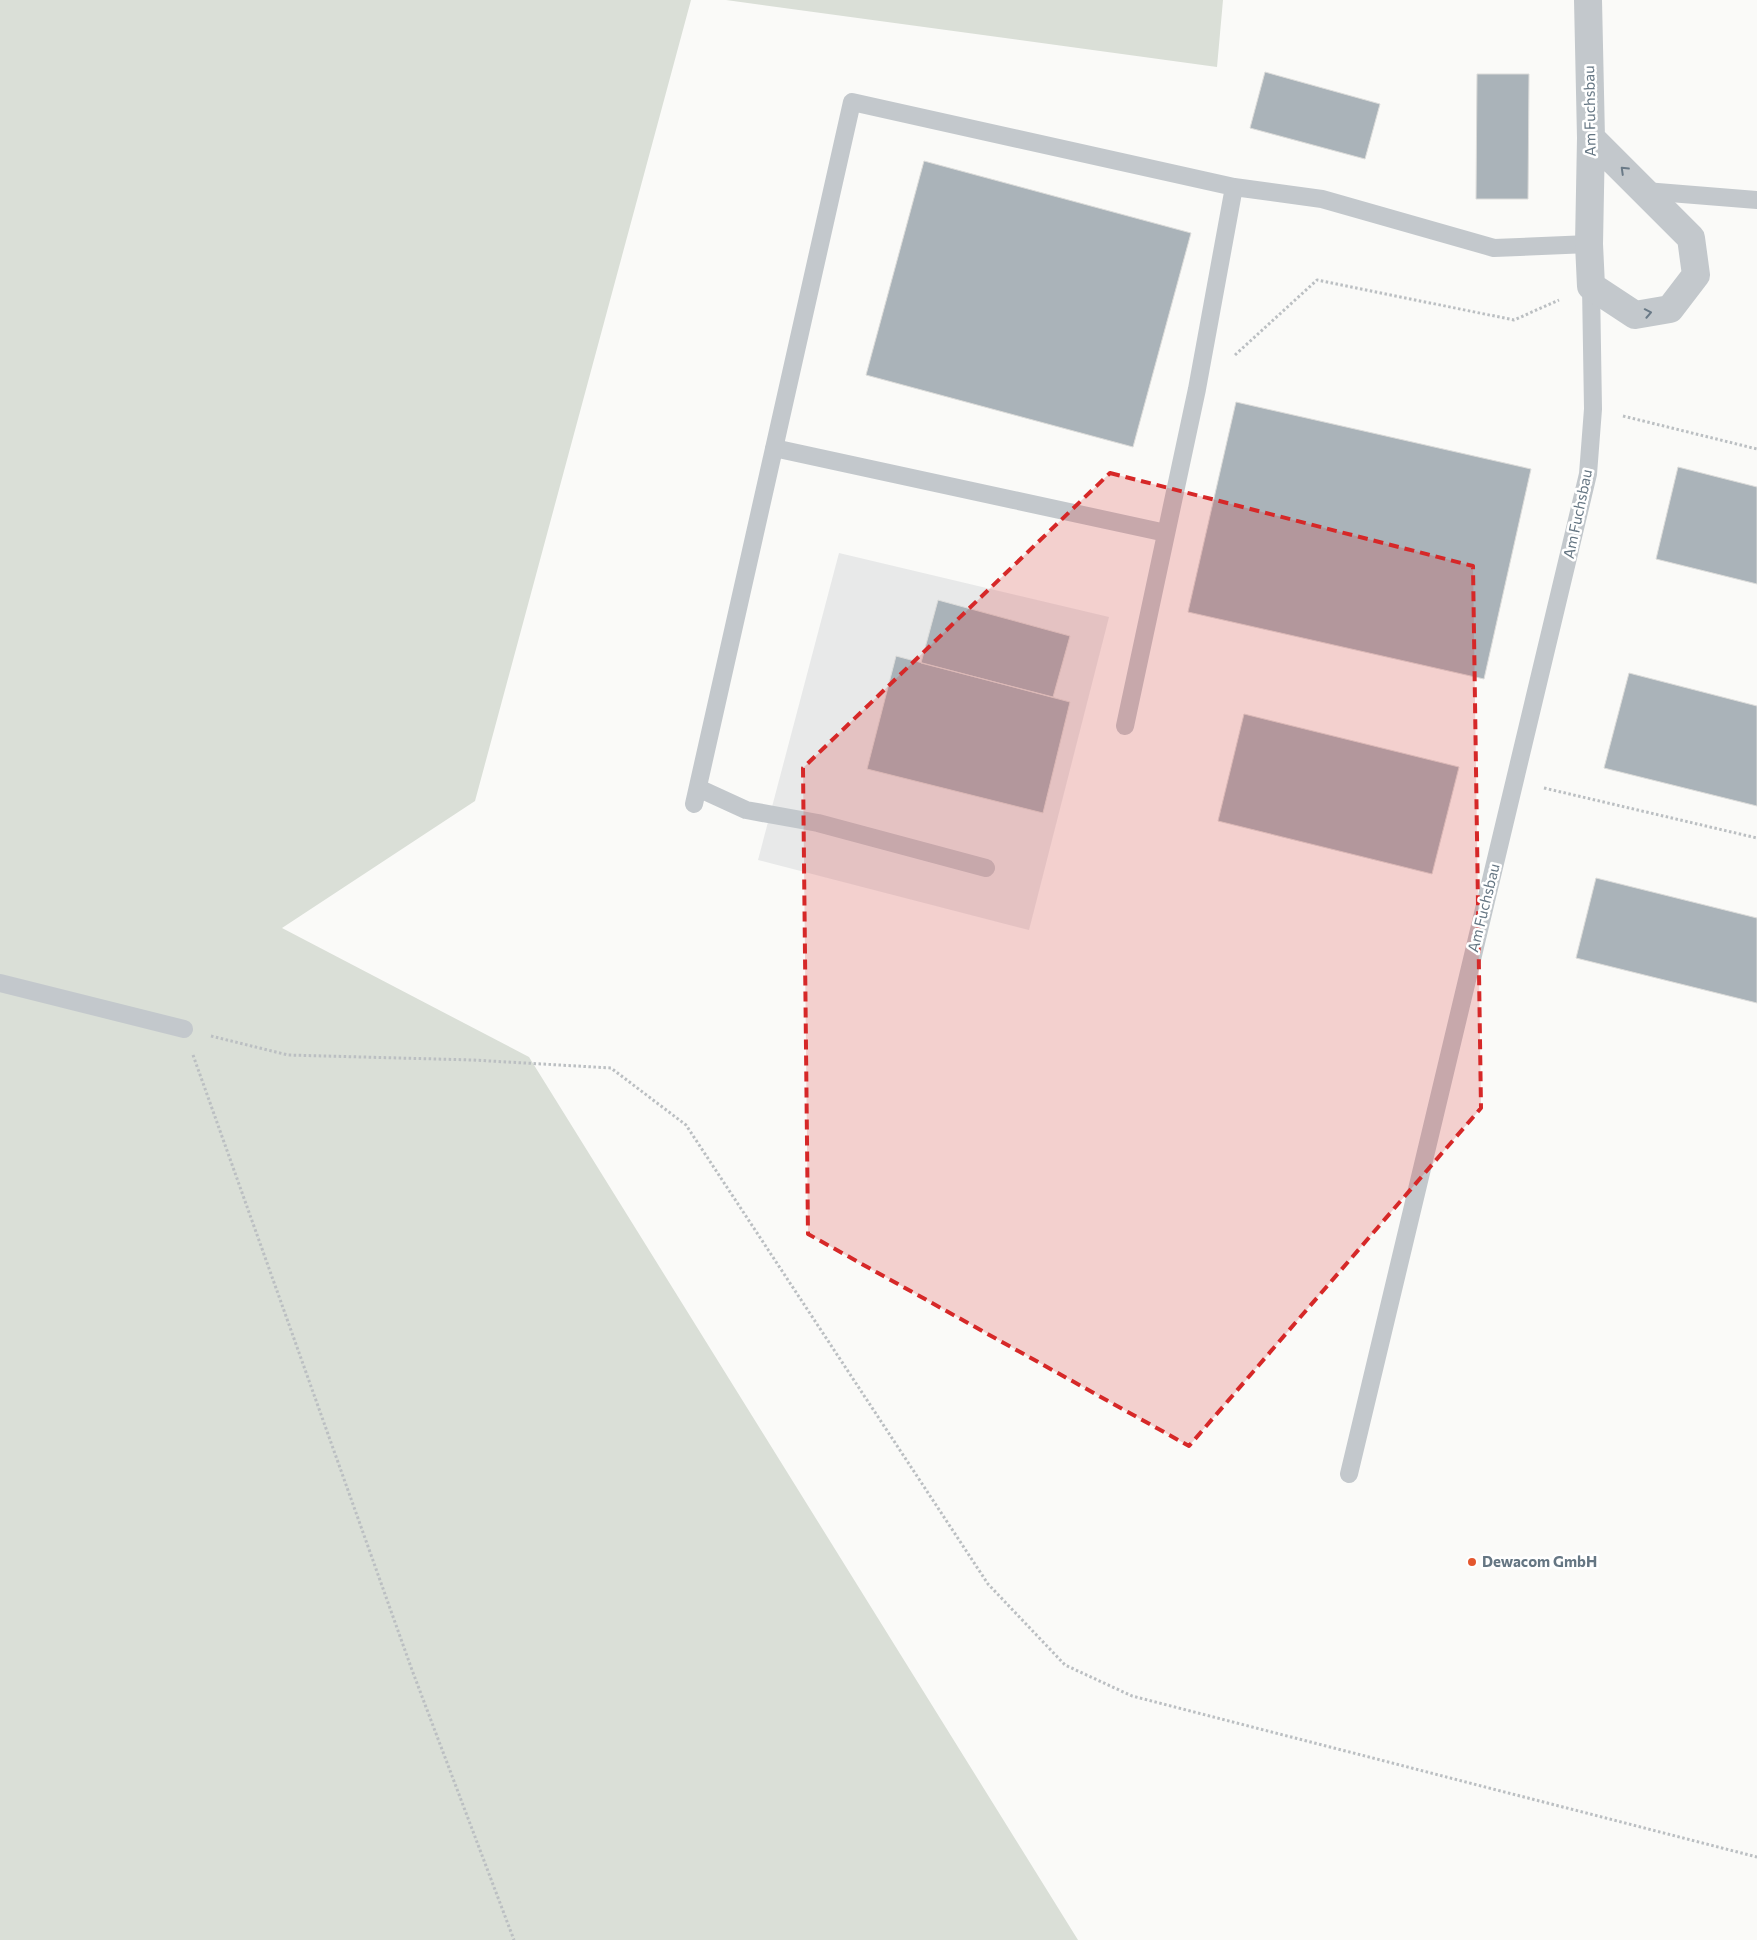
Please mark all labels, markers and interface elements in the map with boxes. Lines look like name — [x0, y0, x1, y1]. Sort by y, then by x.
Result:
street label: Am Fuchsbau — [1579, 65, 1599, 157]
one-way arrow — [1620, 167, 1629, 176]
one-way arrow — [1644, 308, 1653, 318]
street label: Am Fuchsbau — [1559, 467, 1595, 560]
street label: Am Fuchsbau — [1463, 861, 1503, 954]
place label: Dewacom GmbH — [1482, 1552, 1597, 1570]
marker: Dewacom GmbH — [1466, 1556, 1478, 1568]

